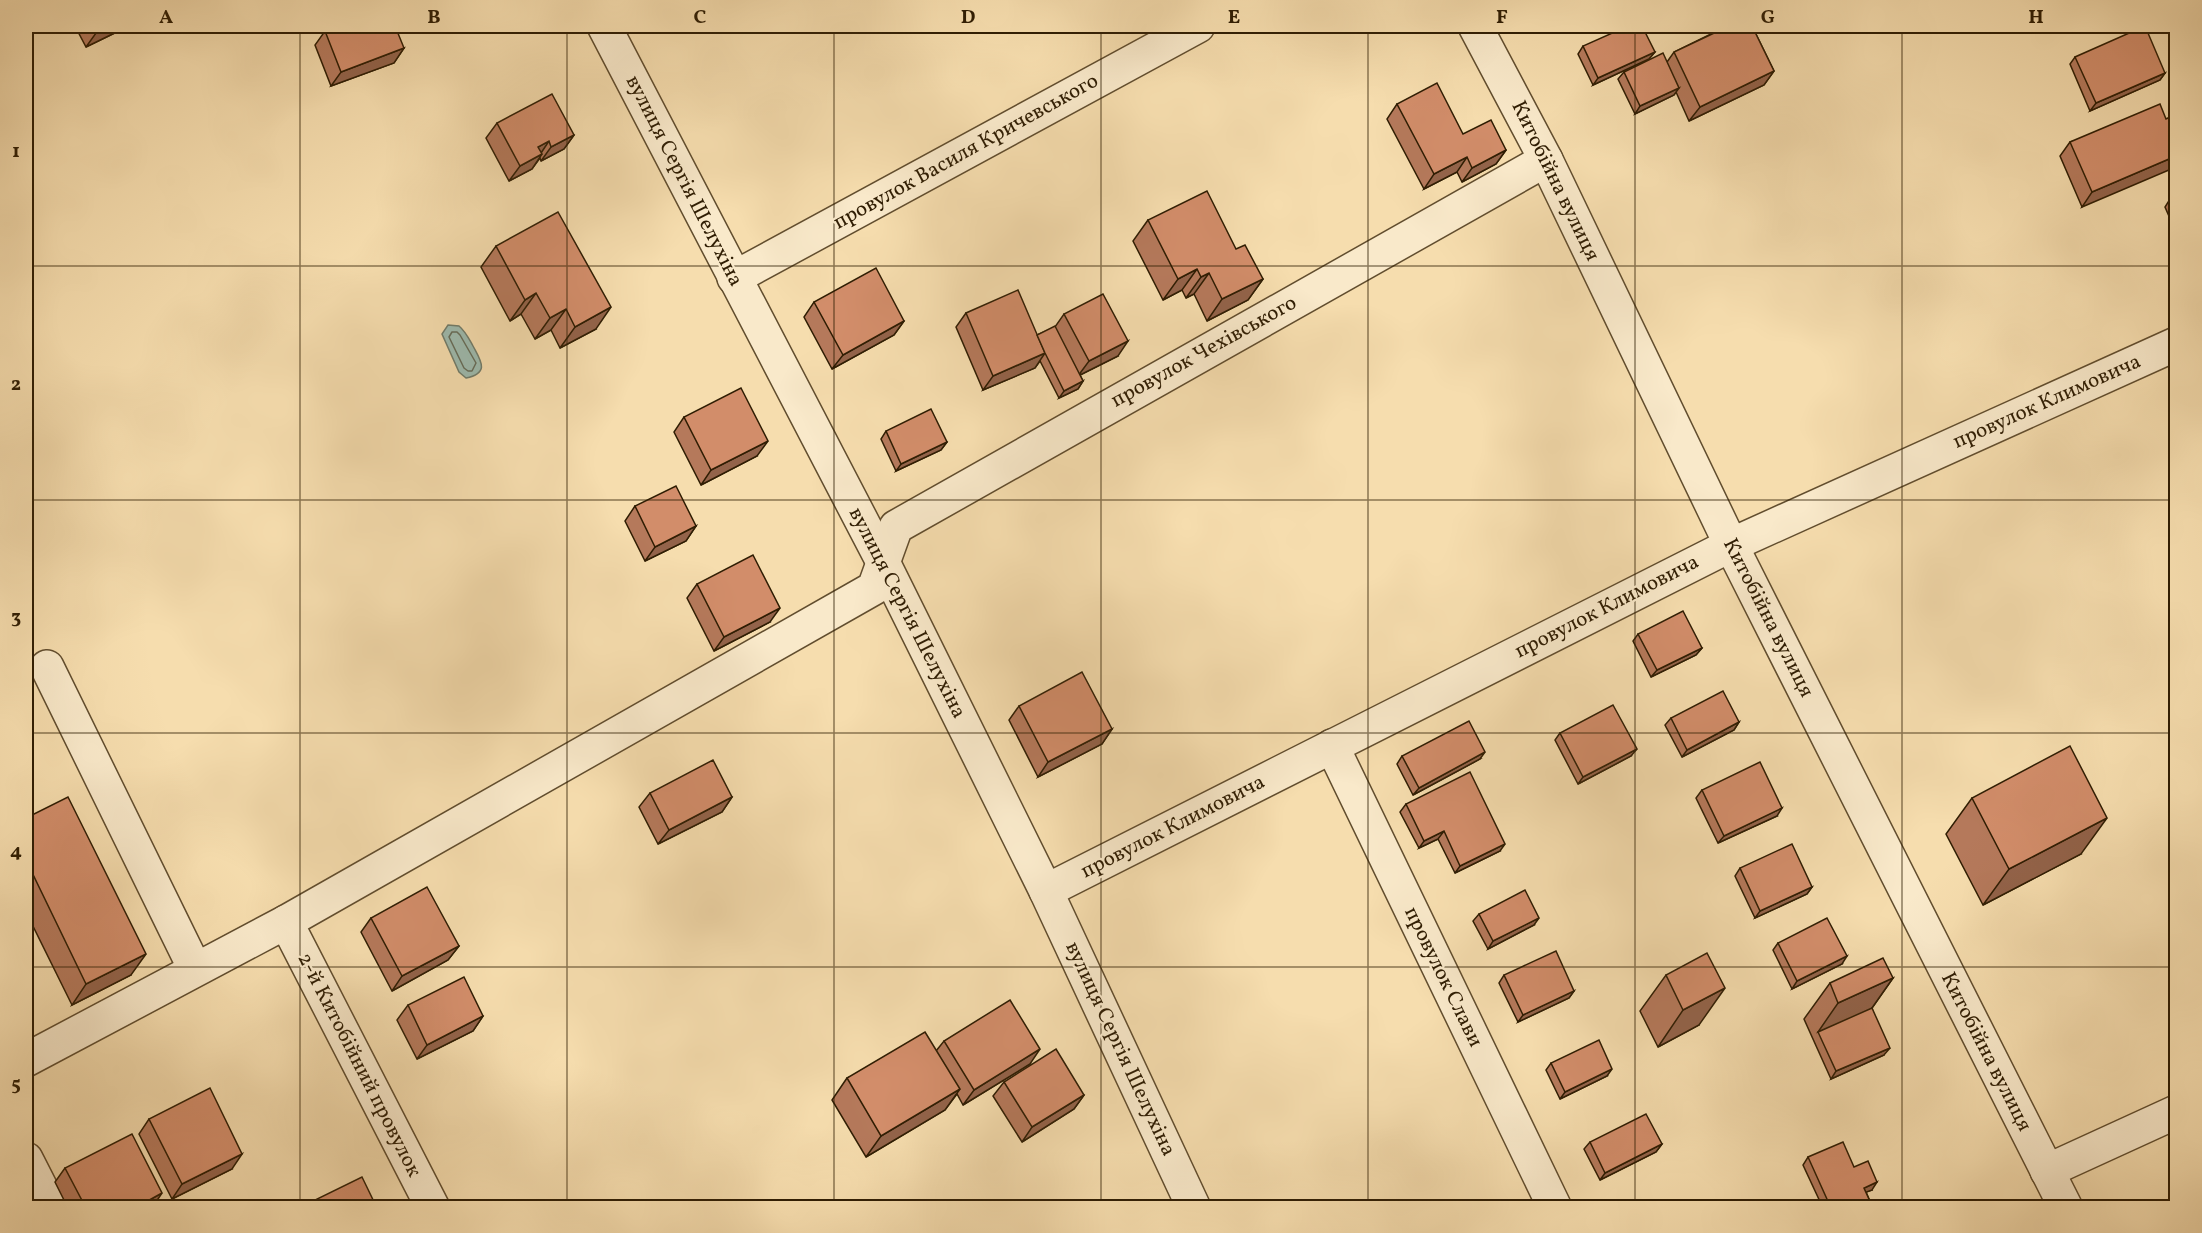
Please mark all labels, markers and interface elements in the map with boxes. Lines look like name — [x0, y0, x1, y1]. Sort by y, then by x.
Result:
text: A — [159, 4, 173, 32]
text: B — [427, 4, 441, 32]
text: C — [694, 4, 707, 32]
text: D — [961, 4, 975, 32]
text: E — [1228, 4, 1240, 32]
text: F — [1496, 4, 1508, 32]
text: G — [1761, 4, 1775, 32]
text: H — [2028, 4, 2044, 32]
street label: провулок Василя Кричевського — [828, 67, 1104, 237]
street label: вулиця Сергія Шелухіна — [618, 70, 750, 292]
street label: Китобійна вулиця — [1504, 96, 1606, 266]
text: 1 — [12, 138, 20, 166]
street label: провулок Чехівського — [1106, 289, 1302, 415]
street label: провулок Климовича — [1948, 347, 2146, 457]
text: 2 — [11, 371, 21, 399]
street label: вулиця Сергія Шелухіна — [841, 502, 973, 724]
street label: Китобійна вулиця — [1715, 533, 1821, 703]
street label: провулок Климовича — [1510, 548, 1704, 666]
text: 3 — [11, 604, 21, 632]
street label: провулок Климовича — [1076, 768, 1270, 886]
text: 4 — [10, 838, 22, 866]
street label: провулок Слави — [1396, 902, 1490, 1052]
street label: вулиця Сергія Шелухіна — [1057, 937, 1183, 1161]
street label: 2-й Китобійний провулок — [290, 948, 428, 1182]
street label: Китобійна вулиця — [1933, 967, 2039, 1137]
text: 5 — [11, 1071, 21, 1099]

